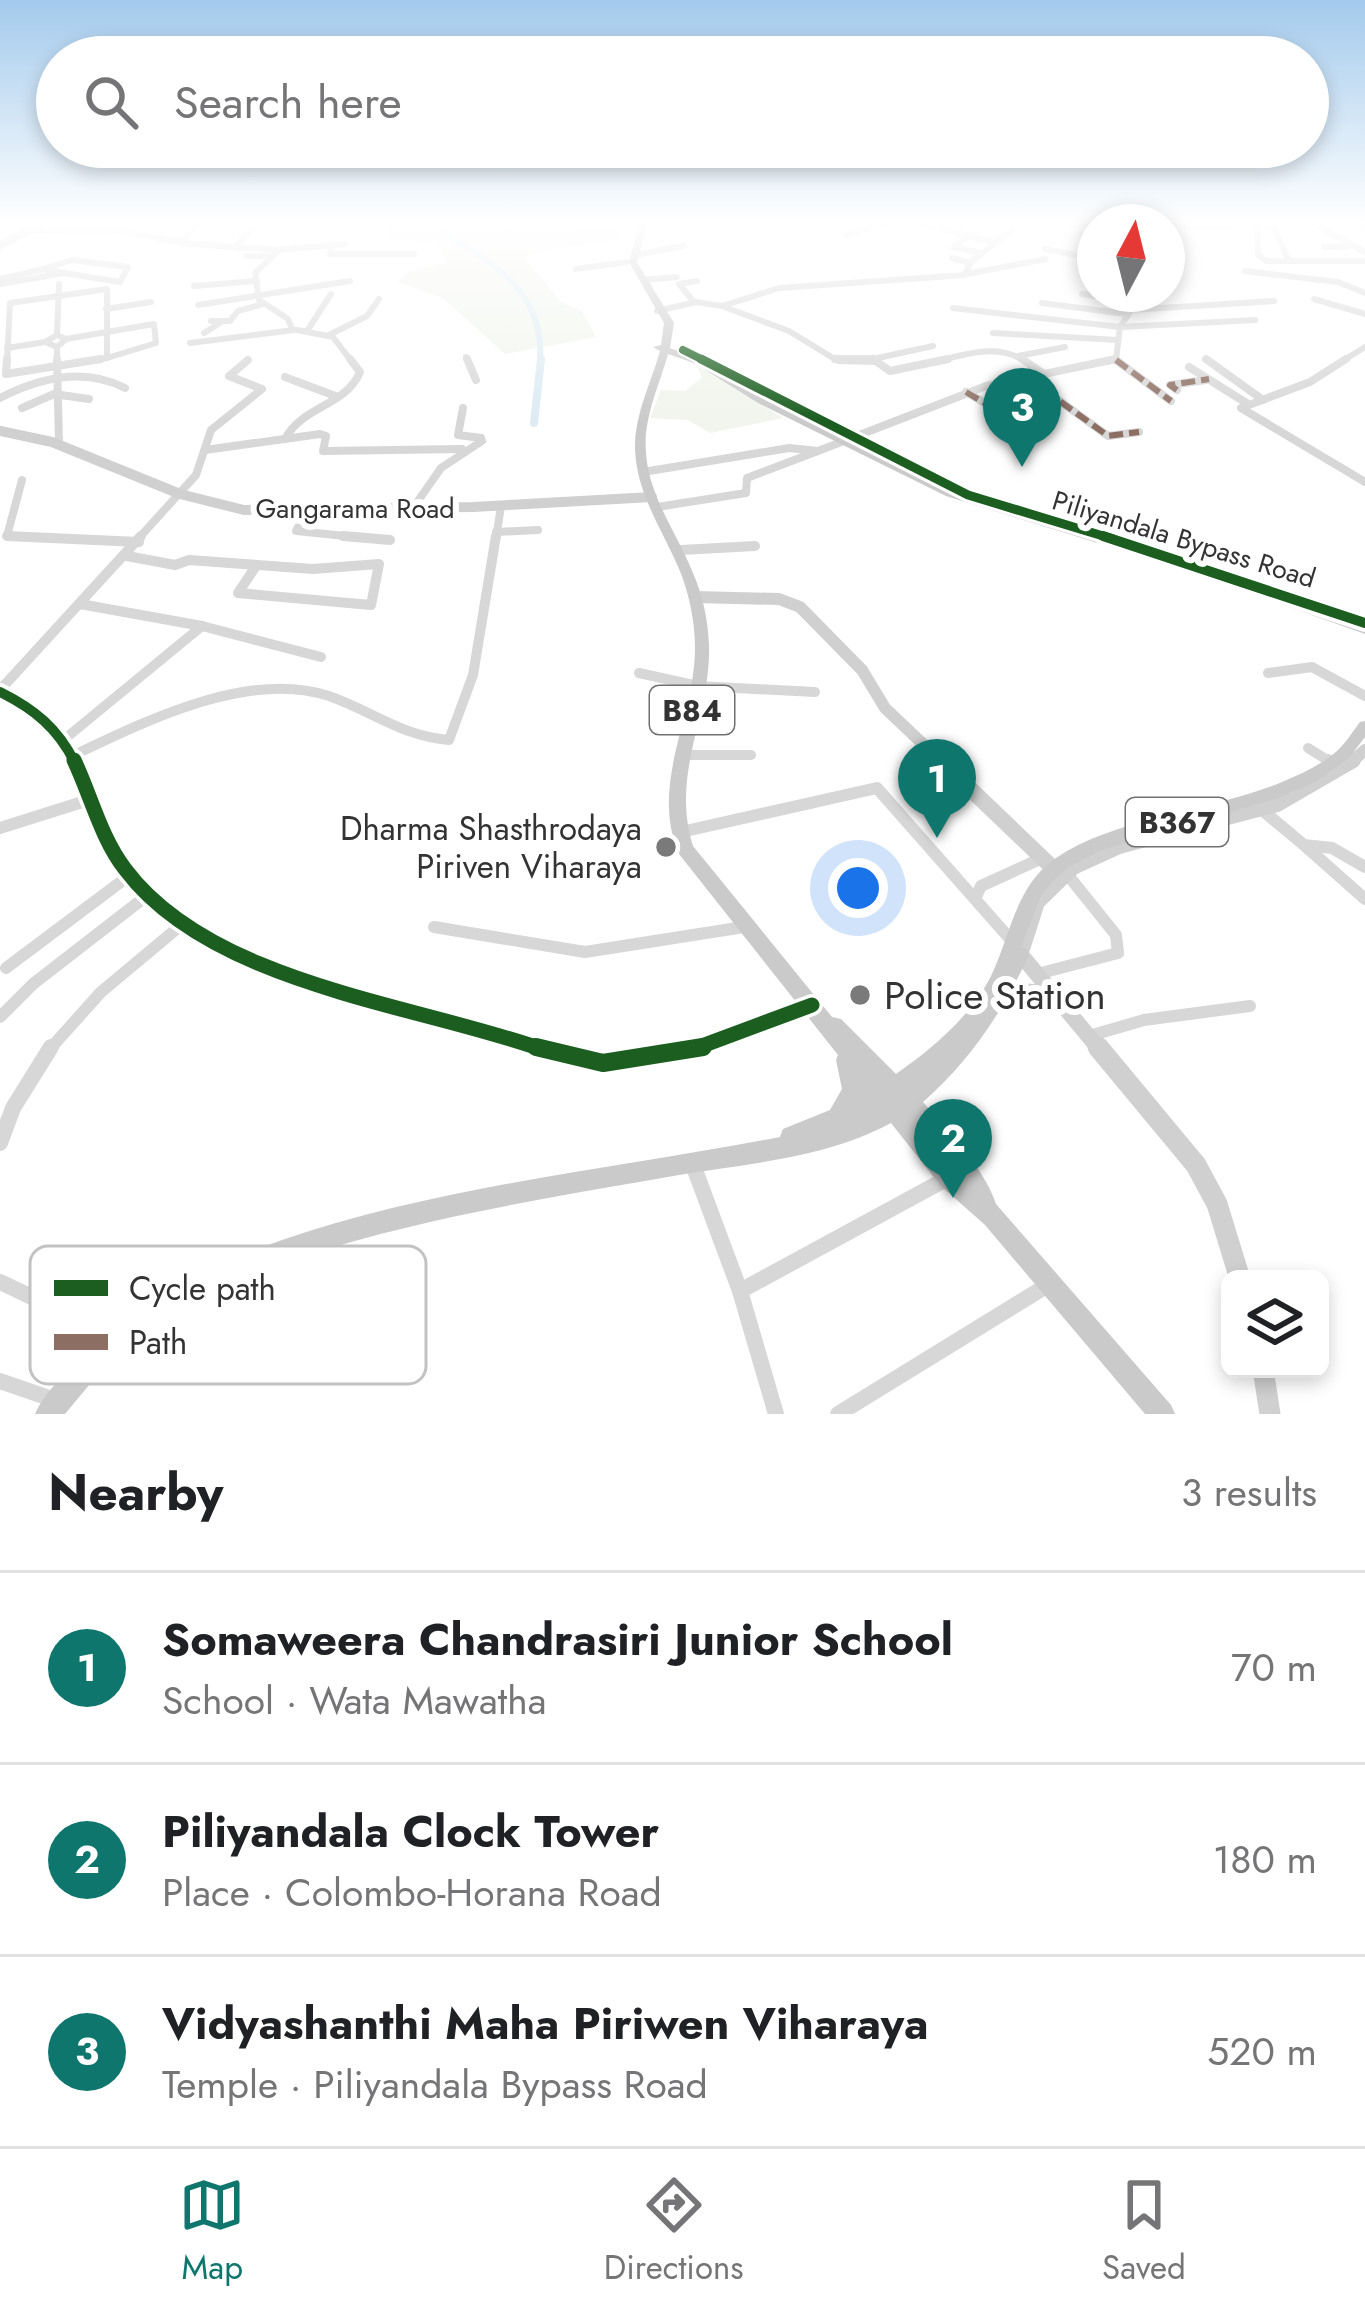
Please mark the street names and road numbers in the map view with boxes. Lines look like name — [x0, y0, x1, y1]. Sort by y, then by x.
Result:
street label: Piliyandala Bypass Road — [1048, 480, 1320, 598]
street label: Gangarama Road — [255, 489, 455, 528]
road number: B84 — [650, 686, 734, 734]
road number: B367 — [1126, 798, 1228, 846]

